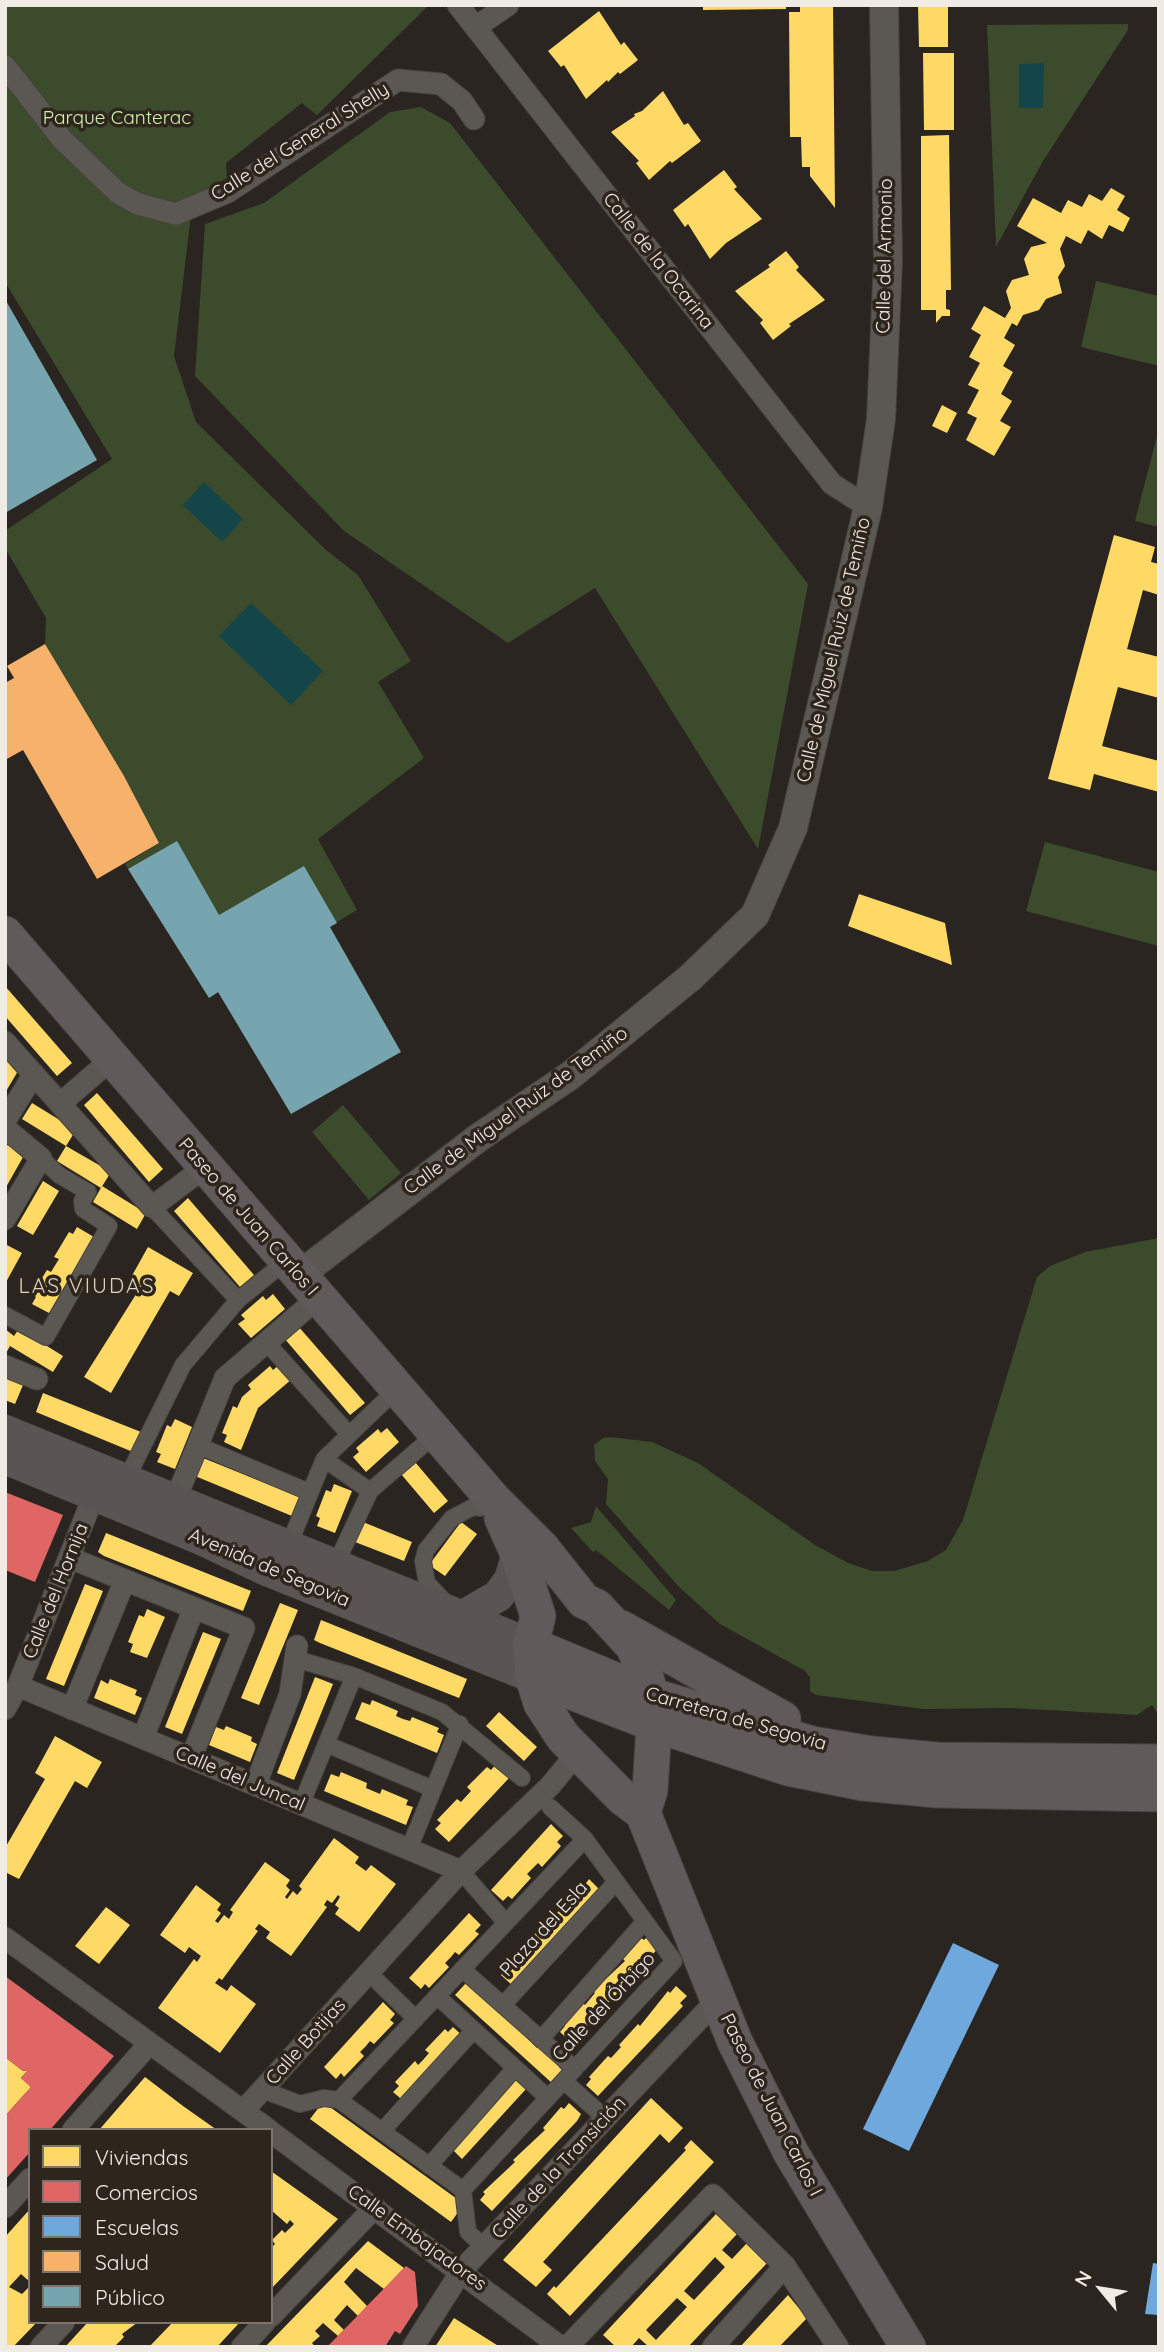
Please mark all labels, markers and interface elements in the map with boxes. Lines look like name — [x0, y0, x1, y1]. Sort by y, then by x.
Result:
street label: Calle del General Shelly — [207, 78, 393, 206]
park label: Parque Canterac — [43, 107, 191, 129]
street label: Calle del Armonio — [872, 178, 898, 334]
street label: Calle de la Ocarina — [598, 188, 718, 334]
street label: Calle de Miguel Ruiz de Temiño — [792, 515, 876, 785]
street label: Calle de Miguel Ruiz de Temiño — [400, 1022, 632, 1200]
street label: Paseo de Juan Carlos I — [173, 1133, 323, 1301]
district label: LAS VIUDAS — [20, 1274, 154, 1300]
street label: Calle del Hornija — [18, 1520, 94, 1662]
street label: Avenida de Segovia — [185, 1524, 353, 1612]
street label: Carretera de Segovia — [643, 1682, 829, 1756]
street label: Calle del Juncal — [172, 1741, 308, 1817]
street label: Plaza del Esla — [495, 1877, 593, 1981]
street label: Calle del Órbigo — [548, 1948, 660, 2066]
street label: Calle Botijas — [261, 1994, 351, 2090]
street label: Paseo de Juan Carlos I — [715, 2010, 827, 2200]
street label: Calle de la Transición — [487, 2092, 631, 2244]
legend — [28, 2128, 273, 2324]
text: Viviendas — [95, 2144, 188, 2170]
text: Comercios — [95, 2179, 198, 2205]
street label: Calle Embajadores — [343, 2180, 491, 2296]
text: Escuelas — [95, 2214, 179, 2240]
text: Salud — [95, 2249, 149, 2275]
north arrow — [1066, 2254, 1136, 2324]
text: N — [1069, 2266, 1097, 2291]
text: Público — [95, 2284, 165, 2310]

